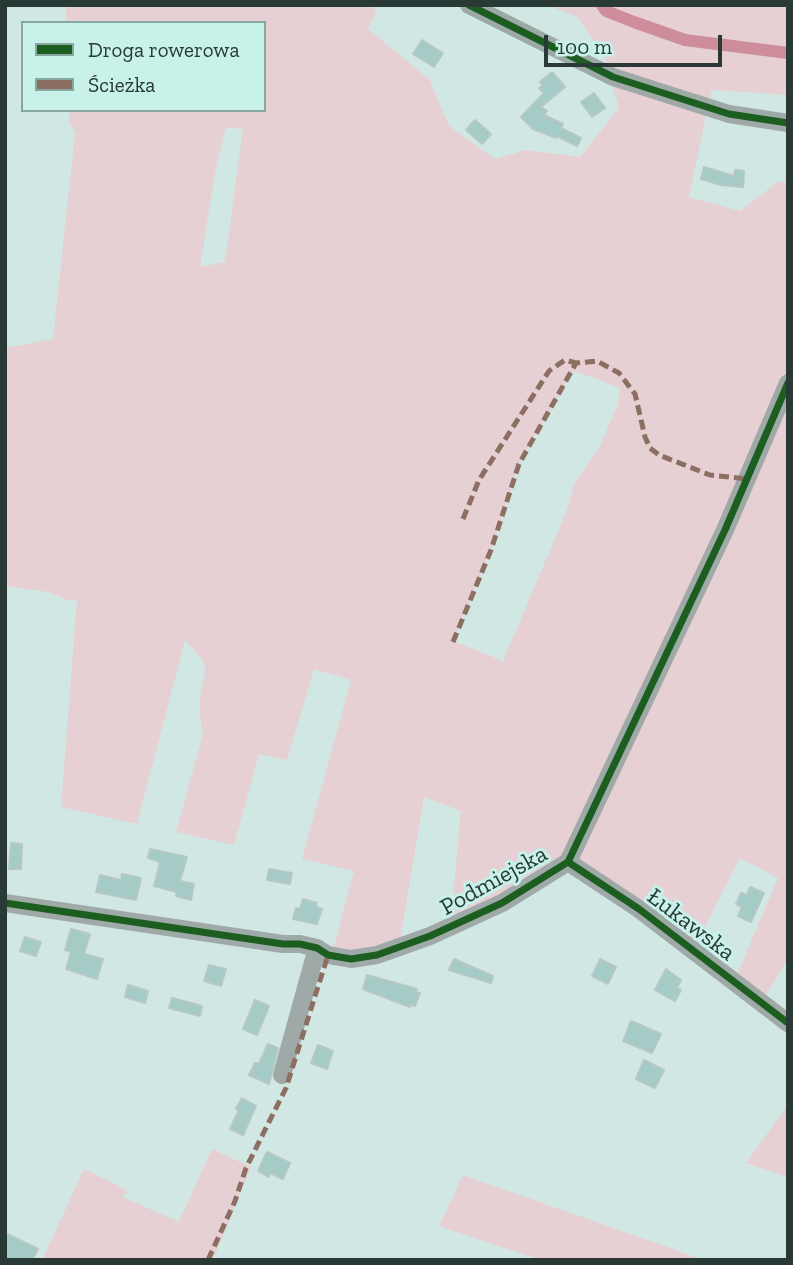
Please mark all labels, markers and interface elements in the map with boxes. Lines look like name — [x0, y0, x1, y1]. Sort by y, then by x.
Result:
legend — [21, 21, 266, 112]
scale bar — [548, 21, 726, 65]
text: 100 m — [557, 34, 612, 59]
text: Droga rowerowa — [88, 37, 240, 62]
text: Ścieżka — [88, 72, 155, 97]
street label: Podmiejska — [435, 840, 553, 922]
street label: Łukawska — [641, 883, 741, 967]

